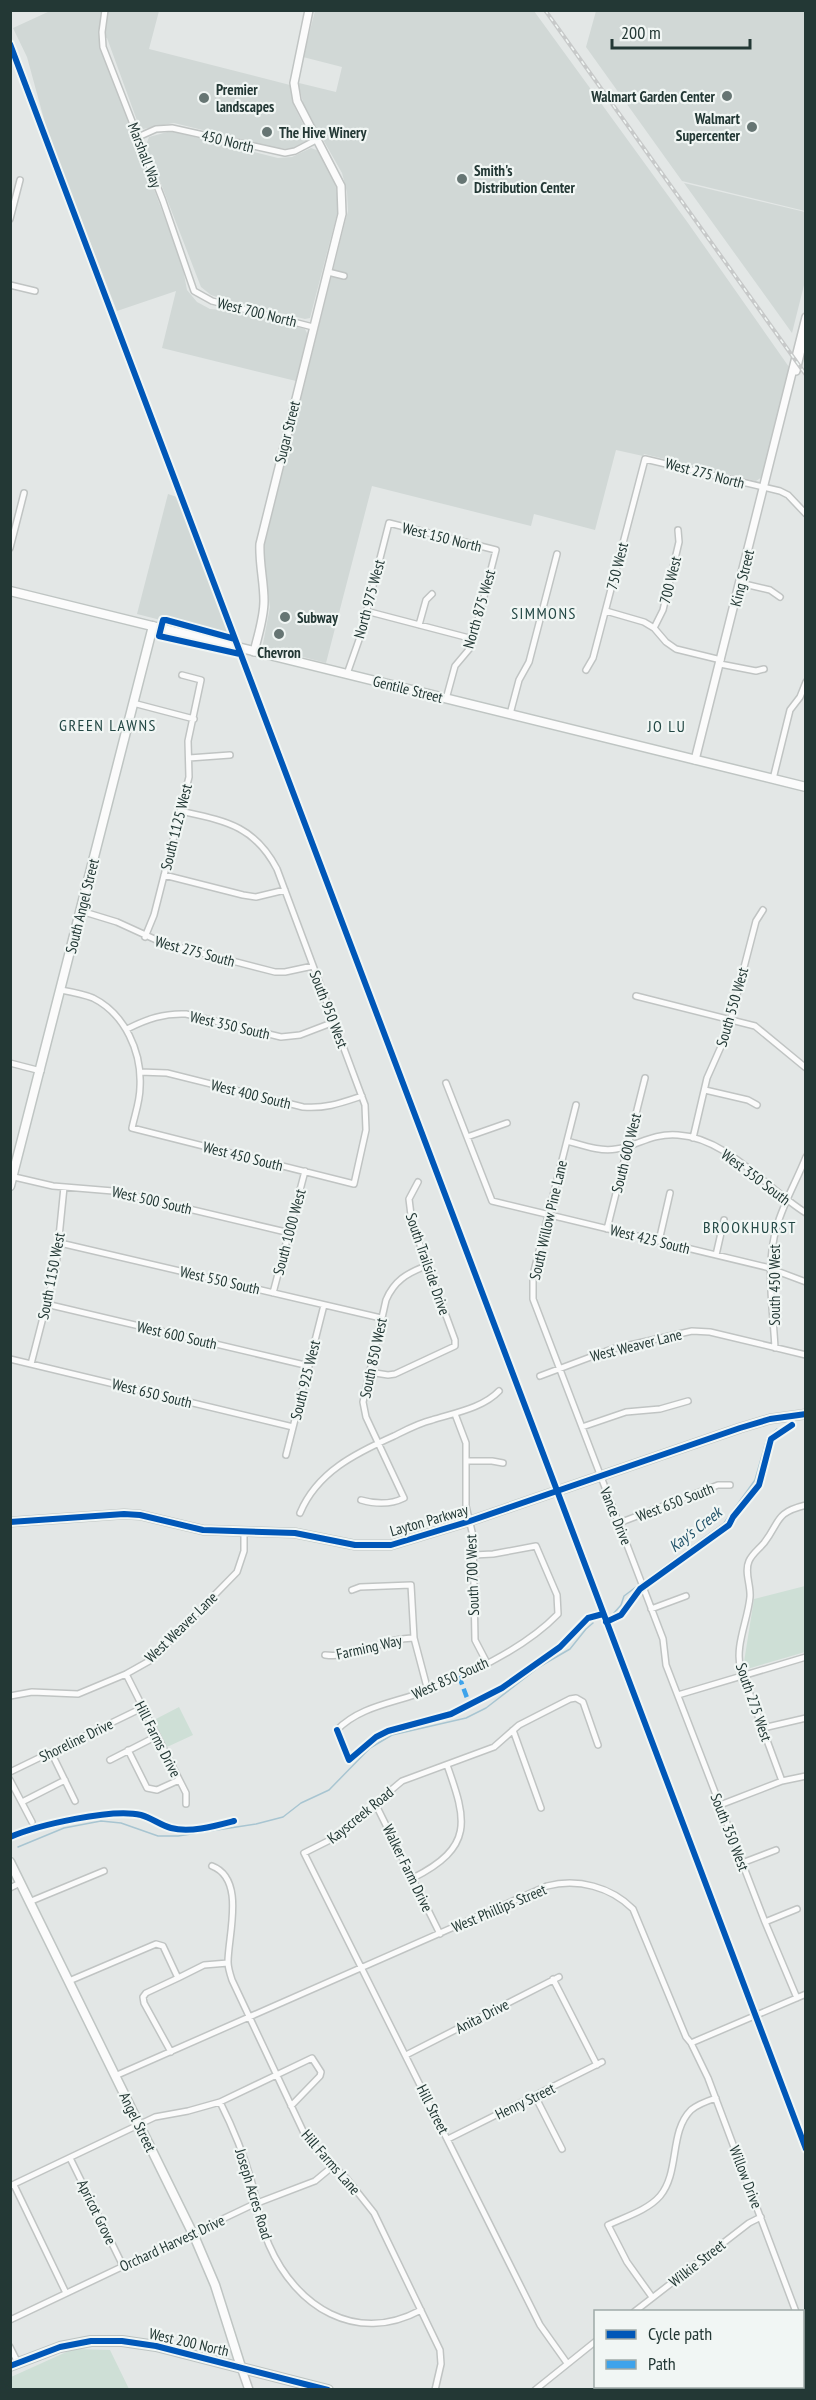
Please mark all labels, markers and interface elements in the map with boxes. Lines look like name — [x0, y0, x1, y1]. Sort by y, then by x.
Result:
scale bar — [612, 12, 750, 50]
text: 200 m — [621, 21, 661, 44]
place label: Premier landscapes — [216, 80, 274, 116]
place label: Walmart Garden Center — [590, 87, 716, 106]
marker: Walmart Garden Center — [720, 89, 734, 103]
marker: Premier landscapes — [197, 91, 211, 105]
place label: Walmart Supercenter — [676, 109, 741, 145]
street label: Marshall Way — [124, 120, 166, 191]
marker: Walmart Supercenter — [745, 120, 759, 134]
place label: The Hive Winery — [279, 123, 367, 142]
street label: 450 North — [200, 125, 256, 157]
marker: The Hive Winery — [260, 125, 274, 139]
place label: Smith's Distribution Center — [474, 161, 576, 197]
marker: Smith's Distribution Center — [455, 172, 469, 186]
street label: West 700 North — [215, 293, 299, 331]
street label: Sugar Street — [270, 399, 304, 465]
street label: West 275 North — [663, 453, 747, 493]
street label: West 150 North — [400, 518, 484, 556]
street label: 750 West — [602, 540, 632, 592]
street label: King Street — [726, 548, 758, 608]
street label: 700 West — [655, 554, 685, 606]
street label: North 975 West — [349, 557, 389, 641]
street label: North 875 West — [459, 567, 499, 651]
district label: SIMMONS — [511, 603, 577, 623]
place label: Subway — [297, 608, 339, 627]
marker: Subway — [278, 610, 292, 624]
marker: Chevron — [272, 627, 286, 641]
place label: Chevron — [257, 643, 301, 662]
street label: Gentile Street — [371, 671, 445, 707]
district label: GREEN LAWNS — [59, 715, 157, 735]
district label: JO LU — [647, 716, 686, 736]
street label: South 1125 West — [156, 782, 196, 872]
street label: South Angel Street — [61, 857, 103, 955]
street label: West 275 South — [153, 931, 237, 971]
street label: South 550 West — [712, 965, 752, 1049]
street label: South 950 West — [306, 968, 352, 1050]
street label: West 350 South — [188, 1007, 272, 1043]
street label: West 400 South — [209, 1075, 293, 1113]
street label: South 600 West — [607, 1111, 645, 1195]
street label: West 450 South — [201, 1137, 285, 1175]
street label: West 350 South — [718, 1145, 794, 1209]
street label: South Willow Pine Lane — [525, 1158, 571, 1282]
street label: West 500 South — [110, 1182, 194, 1218]
street label: South 1000 West — [268, 1187, 310, 1277]
street label: South Trailside Drive — [402, 1210, 454, 1318]
district label: BROOKHURST — [703, 1217, 797, 1237]
street label: West 425 South — [608, 1220, 692, 1258]
street label: South 1150 West — [33, 1231, 69, 1321]
street label: South 450 West — [765, 1244, 784, 1326]
street label: West 550 South — [178, 1262, 262, 1298]
street label: South 850 West — [355, 1316, 391, 1400]
street label: West 600 South — [135, 1317, 219, 1353]
street label: West Weaver Lane — [588, 1324, 684, 1366]
street label: South 925 West — [286, 1338, 324, 1422]
street label: West 650 South — [110, 1374, 194, 1412]
street label: West 650 South — [633, 1478, 717, 1526]
street label: Vance Drive — [595, 1483, 636, 1548]
street label: Layton Parkway — [388, 1500, 471, 1540]
water label: Kay's Creek — [665, 1501, 727, 1556]
street label: South 700 West — [461, 1534, 483, 1616]
street label: West Weaver Lane — [141, 1588, 221, 1666]
street label: Farming Way — [334, 1630, 404, 1664]
street label: West 850 South — [409, 1653, 491, 1703]
street label: South 275 West — [732, 1660, 776, 1744]
street label: Hill Farms Drive — [131, 1698, 185, 1780]
street label: Shoreline Drive — [36, 1714, 116, 1766]
street label: Kayscreek Road — [323, 1783, 397, 1847]
street label: South 350 West — [707, 1791, 753, 1873]
street label: Walker Farm Drive — [379, 1821, 437, 1915]
street label: West Phillips Street — [449, 1880, 549, 1936]
street label: Anita Drive — [452, 1994, 512, 2038]
street label: Henry Street — [492, 2078, 558, 2124]
street label: Hill Street — [413, 2081, 453, 2137]
street label: Angel Street — [115, 2089, 161, 2155]
street label: Hill Farms Lane — [297, 2125, 365, 2199]
street label: Willow Drive — [725, 2143, 767, 2211]
street label: Joseph Acres Road — [231, 2145, 277, 2242]
street label: Apricot Grove — [73, 2177, 121, 2247]
street label: Orchard Harvest Drive — [116, 2210, 228, 2276]
street label: Wilkie Street — [665, 2235, 729, 2291]
legend — [594, 2310, 804, 2388]
text: Cycle path — [648, 2322, 712, 2345]
street label: West 200 North — [147, 2324, 231, 2360]
text: Path — [648, 2352, 676, 2375]

